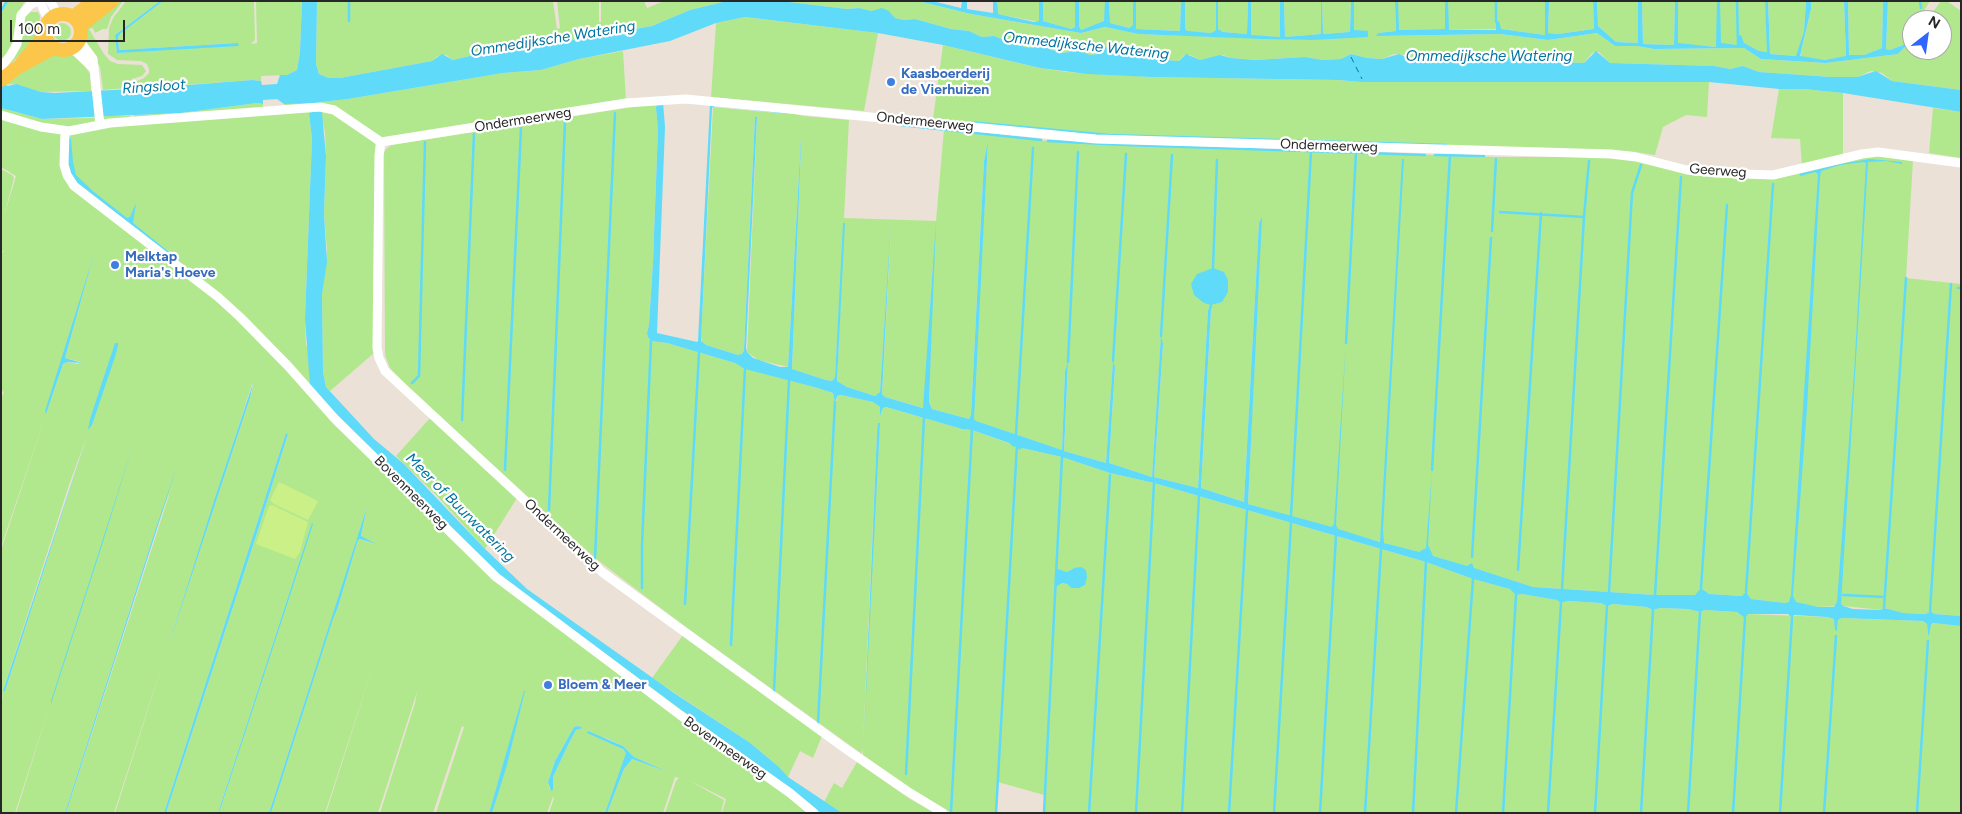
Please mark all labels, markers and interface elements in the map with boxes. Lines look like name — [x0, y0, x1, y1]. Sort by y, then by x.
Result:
scale bar — [12, 10, 128, 42]
north arrow — [1902, 10, 1952, 60]
text: N — [1925, 12, 1943, 33]
water label: Ommedijksche Watering — [469, 17, 637, 61]
text: 100 m — [18, 20, 60, 38]
water label: Ommedijksche Watering — [1002, 28, 1170, 64]
water label: Ommedijksche Watering — [1406, 48, 1572, 66]
place label: Kaasboerderij de Vierhuizen — [901, 66, 990, 98]
water label: Ringsloot — [122, 76, 186, 98]
marker: Kaasboerderij de Vierhuizen — [885, 76, 897, 88]
street label: Ondermeerweg — [473, 104, 573, 136]
street label: Ondermeerweg — [875, 109, 975, 135]
street label: Ondermeerweg — [1280, 136, 1378, 156]
street label: Geerweg — [1689, 161, 1747, 181]
place label: Melktap Maria's Hoeve — [125, 249, 216, 282]
marker: Melktap Maria's Hoeve — [109, 259, 121, 271]
water label: Meer of Buurwatering — [402, 450, 518, 566]
street label: Bovenmeerweg — [371, 453, 451, 533]
street label: Ondermeerweg — [520, 495, 604, 575]
place label: Bloem & Meer — [558, 677, 647, 693]
marker: Bloem & Meer — [542, 679, 554, 691]
street label: Bovenmeerweg — [680, 713, 770, 783]

